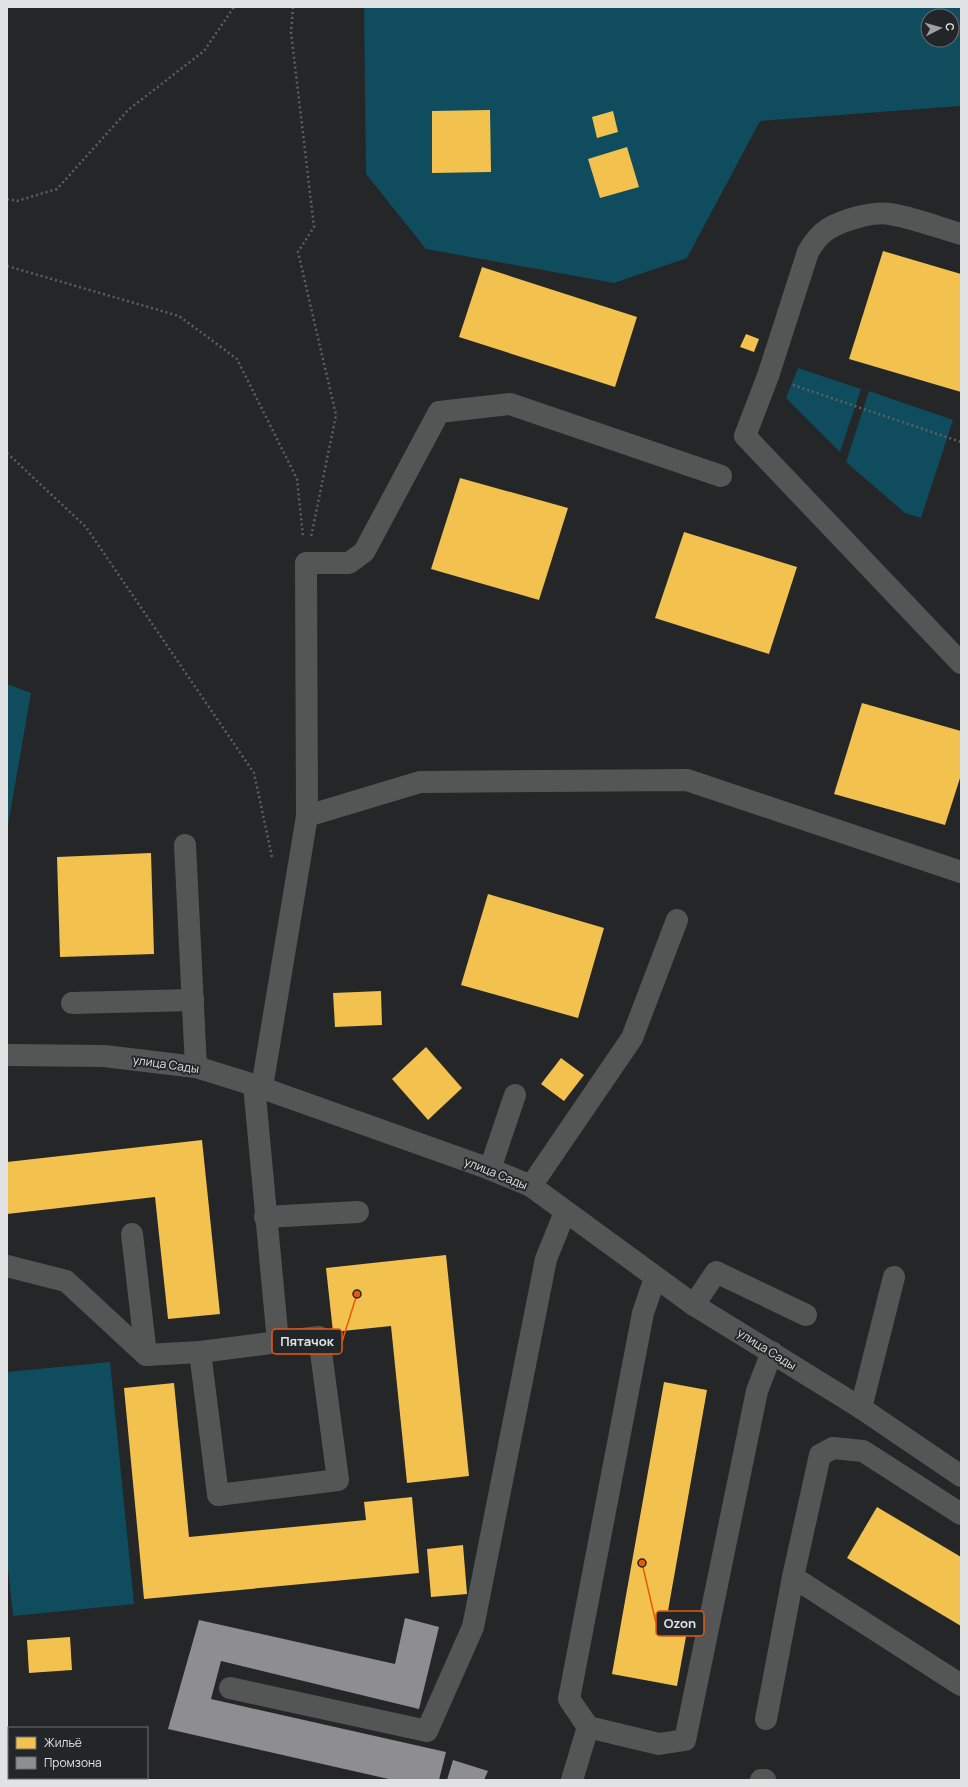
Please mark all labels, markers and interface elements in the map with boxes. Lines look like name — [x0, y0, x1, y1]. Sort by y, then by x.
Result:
north arrow — [920, 8, 960, 48]
text: С — [943, 22, 958, 32]
street label: улица Сады — [132, 1051, 200, 1077]
street label: улица Сады — [462, 1153, 530, 1193]
street label: улица Сады — [734, 1324, 800, 1374]
callout: Пятачок — [272, 1329, 342, 1354]
text: Пятачок — [280, 1332, 335, 1350]
callout: Ozon — [656, 1611, 704, 1636]
text: Ozon — [664, 1614, 696, 1632]
legend — [8, 1727, 148, 1779]
text: Жильё — [44, 1734, 82, 1751]
text: Промзона — [44, 1754, 102, 1771]

